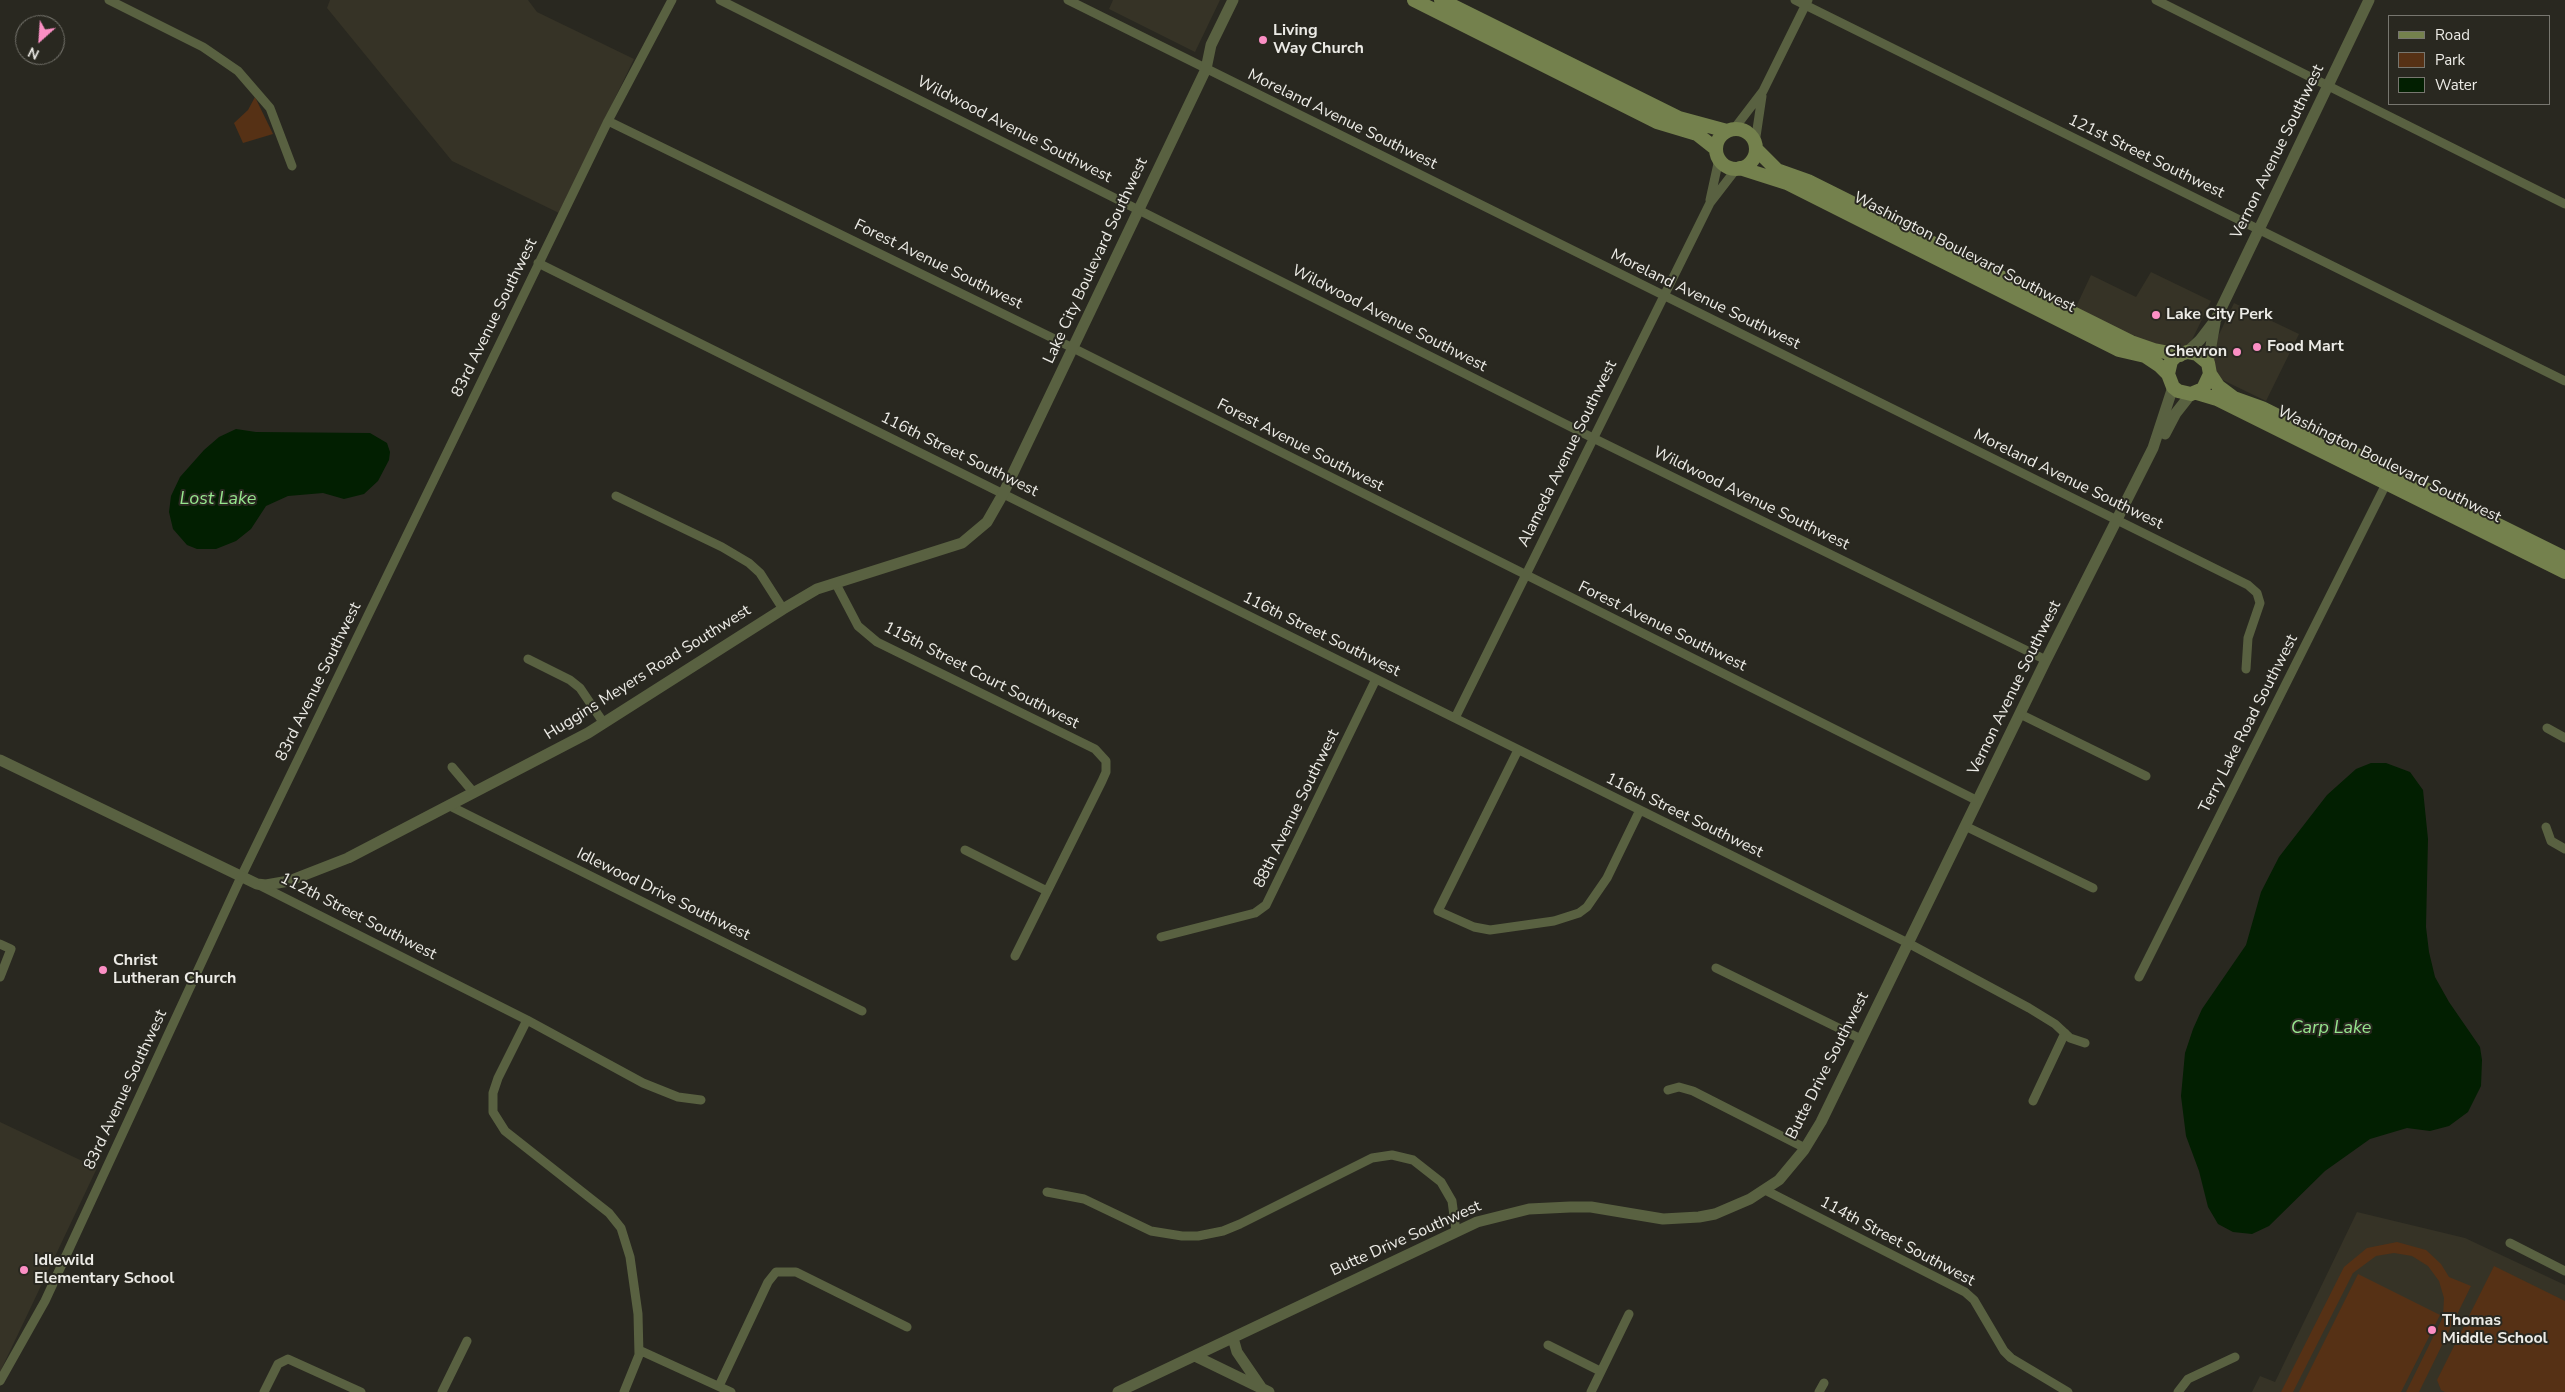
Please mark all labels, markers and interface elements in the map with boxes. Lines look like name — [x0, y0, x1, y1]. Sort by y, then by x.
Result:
north arrow — [15, 15, 65, 65]
legend — [2388, 15, 2550, 105]
place label: Living Way Church — [1273, 21, 1364, 59]
text: Road — [2435, 25, 2470, 45]
marker: Living Way Church — [1257, 34, 1269, 46]
text: N — [25, 42, 43, 64]
text: Park — [2435, 50, 2465, 70]
street label: Vernon Avenue Southwest — [2227, 62, 2329, 242]
street label: Moreland Avenue Southwest — [1244, 66, 1440, 174]
street label: Wildwood Avenue Southwest — [913, 72, 1115, 188]
text: Water — [2435, 75, 2477, 95]
street label: 121st Street Southwest — [2065, 111, 2227, 203]
street label: Lake City Boulevard Southwest — [1040, 155, 1152, 367]
street label: Washington Boulevard Southwest — [1850, 188, 2078, 318]
street label: Forest Avenue Southwest — [851, 216, 1025, 314]
street label: 83rd Avenue Southwest — [448, 235, 542, 401]
street label: Moreland Avenue Southwest — [1607, 246, 1803, 354]
street label: Wildwood Avenue Southwest — [1288, 261, 1490, 377]
place label: Lake City Perk — [2166, 305, 2273, 325]
marker: Lake City Perk — [2150, 309, 2162, 321]
place label: Food Mart — [2267, 337, 2344, 357]
marker: Food Mart — [2251, 341, 2263, 353]
place label: Chevron — [2165, 342, 2227, 362]
marker: Chevron — [2231, 346, 2243, 358]
street label: Alameda Avenue Southwest — [1514, 358, 1622, 550]
street label: Forest Avenue Southwest — [1213, 396, 1387, 496]
street label: Washington Boulevard Southwest — [2274, 402, 2504, 528]
street label: 116th Street Southwest — [877, 409, 1041, 501]
street label: Moreland Avenue Southwest — [1970, 426, 2166, 534]
street label: Wildwood Avenue Southwest — [1650, 443, 1852, 555]
water label: Lost Lake — [180, 489, 256, 511]
street label: Forest Avenue Southwest — [1575, 578, 1749, 676]
street label: 116th Street Southwest — [1239, 589, 1403, 681]
street label: Vernon Avenue Southwest — [1964, 598, 2066, 778]
street label: 83rd Avenue Southwest — [272, 599, 366, 765]
street label: Huggins Meyers Road Southwest — [541, 601, 755, 745]
street label: 115th Street Court Southwest — [880, 618, 1082, 734]
street label: Terry Lake Road Southwest — [2196, 632, 2302, 816]
street label: 88th Avenue Southwest — [1250, 727, 1344, 891]
street label: 116th Street Southwest — [1602, 770, 1766, 862]
street label: Idlewood Drive Southwest — [573, 845, 753, 945]
street label: 112th Street Southwest — [277, 869, 439, 965]
place label: Christ Lutheran Church — [113, 951, 236, 989]
marker: Christ Lutheran Church — [97, 964, 109, 976]
street label: Butte Drive Southwest — [1782, 989, 1874, 1143]
street label: 83rd Avenue Southwest — [80, 1007, 172, 1173]
water label: Carp Lake — [2291, 1018, 2371, 1040]
street label: 114th Street Southwest — [1816, 1193, 1978, 1291]
street label: Butte Drive Southwest — [1328, 1197, 1484, 1281]
place label: Idlewild Elementary School — [34, 1251, 174, 1289]
marker: Idlewild Elementary School — [18, 1264, 30, 1276]
place label: Thomas Middle School — [2442, 1311, 2548, 1349]
marker: Thomas Middle School — [2426, 1324, 2438, 1336]

